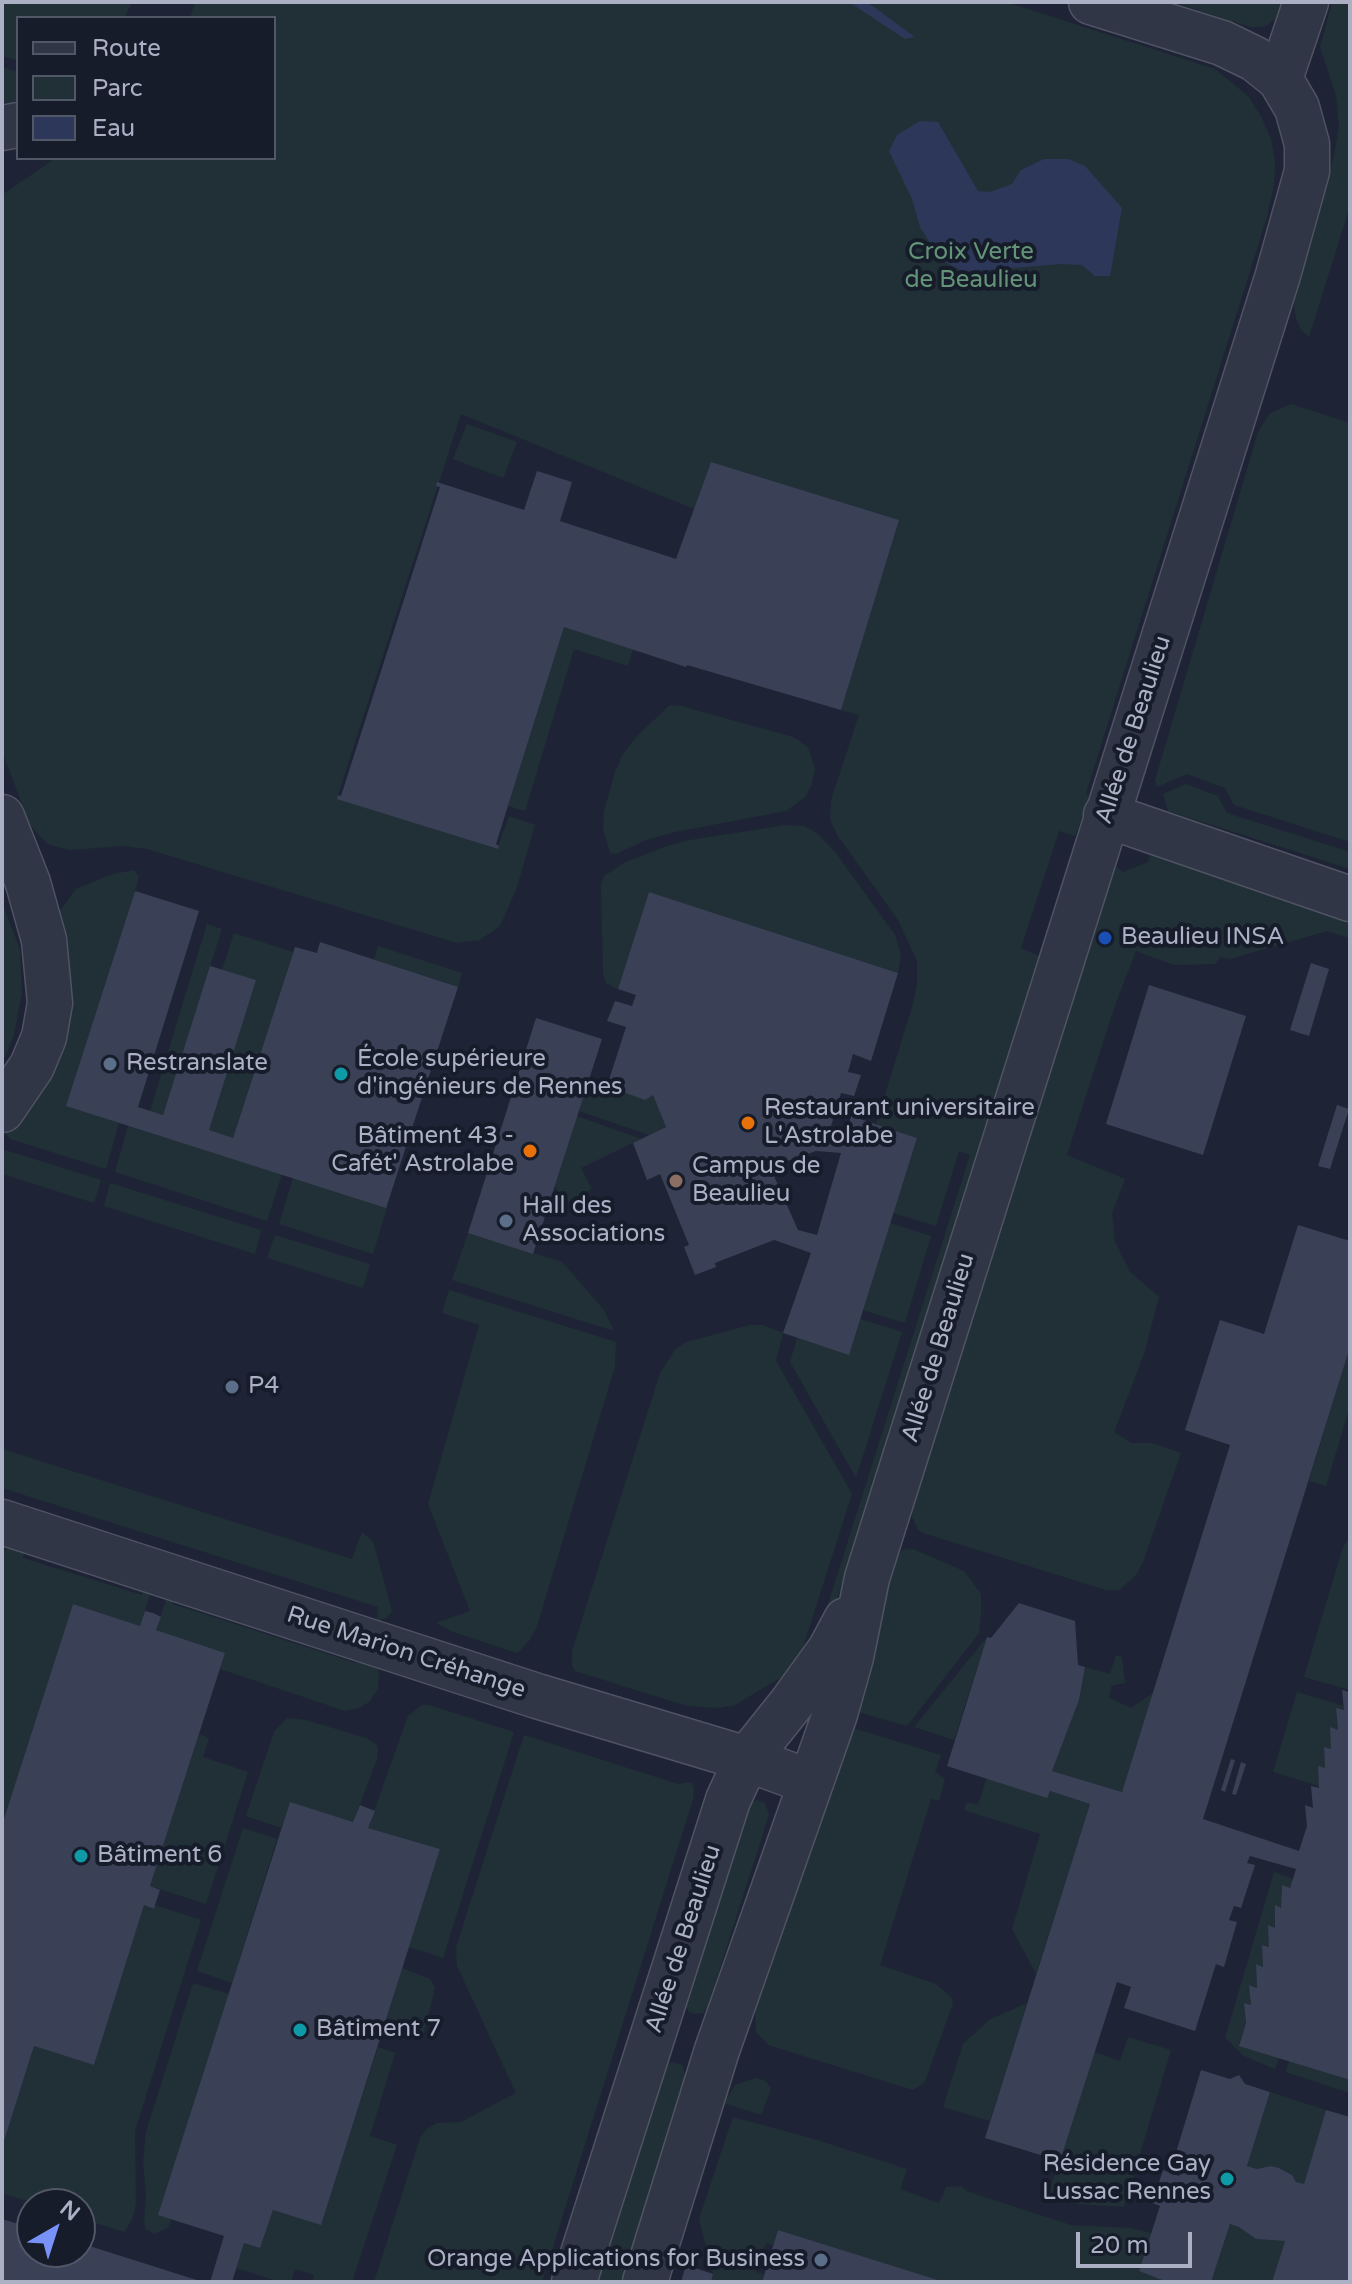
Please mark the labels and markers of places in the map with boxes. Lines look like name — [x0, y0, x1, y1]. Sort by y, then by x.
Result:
place label: Beaulieu INSA — [1121, 924, 1284, 952]
marker: Beaulieu INSA — [1096, 929, 1114, 947]
place label: École supérieure d'ingénieurs de Rennes — [357, 1046, 623, 1102]
place label: Restranslate — [126, 1050, 268, 1078]
marker: Restranslate — [101, 1055, 119, 1073]
marker: École supérieure d'ingénieurs de Rennes — [332, 1065, 350, 1083]
place label: Restaurant universitaire L'Astrolabe — [764, 1095, 1035, 1151]
marker: Restaurant universitaire L'Astrolabe — [739, 1114, 757, 1132]
place label: Bâtiment 43 - Cafét' Astrolabe — [331, 1123, 514, 1179]
marker: Bâtiment 43 - Cafét' Astrolabe — [521, 1142, 539, 1160]
place label: Campus de Beaulieu — [692, 1153, 820, 1209]
marker: Campus de Beaulieu — [667, 1172, 685, 1190]
place label: Hall des Associations — [522, 1193, 665, 1249]
marker: Hall des Associations — [497, 1212, 515, 1230]
place label: P4 — [248, 1373, 279, 1401]
marker: P4 — [223, 1378, 241, 1396]
place label: Bâtiment 6 — [97, 1842, 222, 1870]
marker: Bâtiment 6 — [72, 1847, 90, 1865]
place label: Bâtiment 7 — [316, 2016, 441, 2044]
marker: Bâtiment 7 — [291, 2021, 309, 2039]
place label: Résidence Gay Lussac Rennes — [1042, 2151, 1211, 2207]
marker: Résidence Gay Lussac Rennes — [1218, 2170, 1236, 2188]
place label: Orange Applications for Business — [427, 2246, 805, 2274]
marker: Orange Applications for Business — [812, 2251, 830, 2269]

